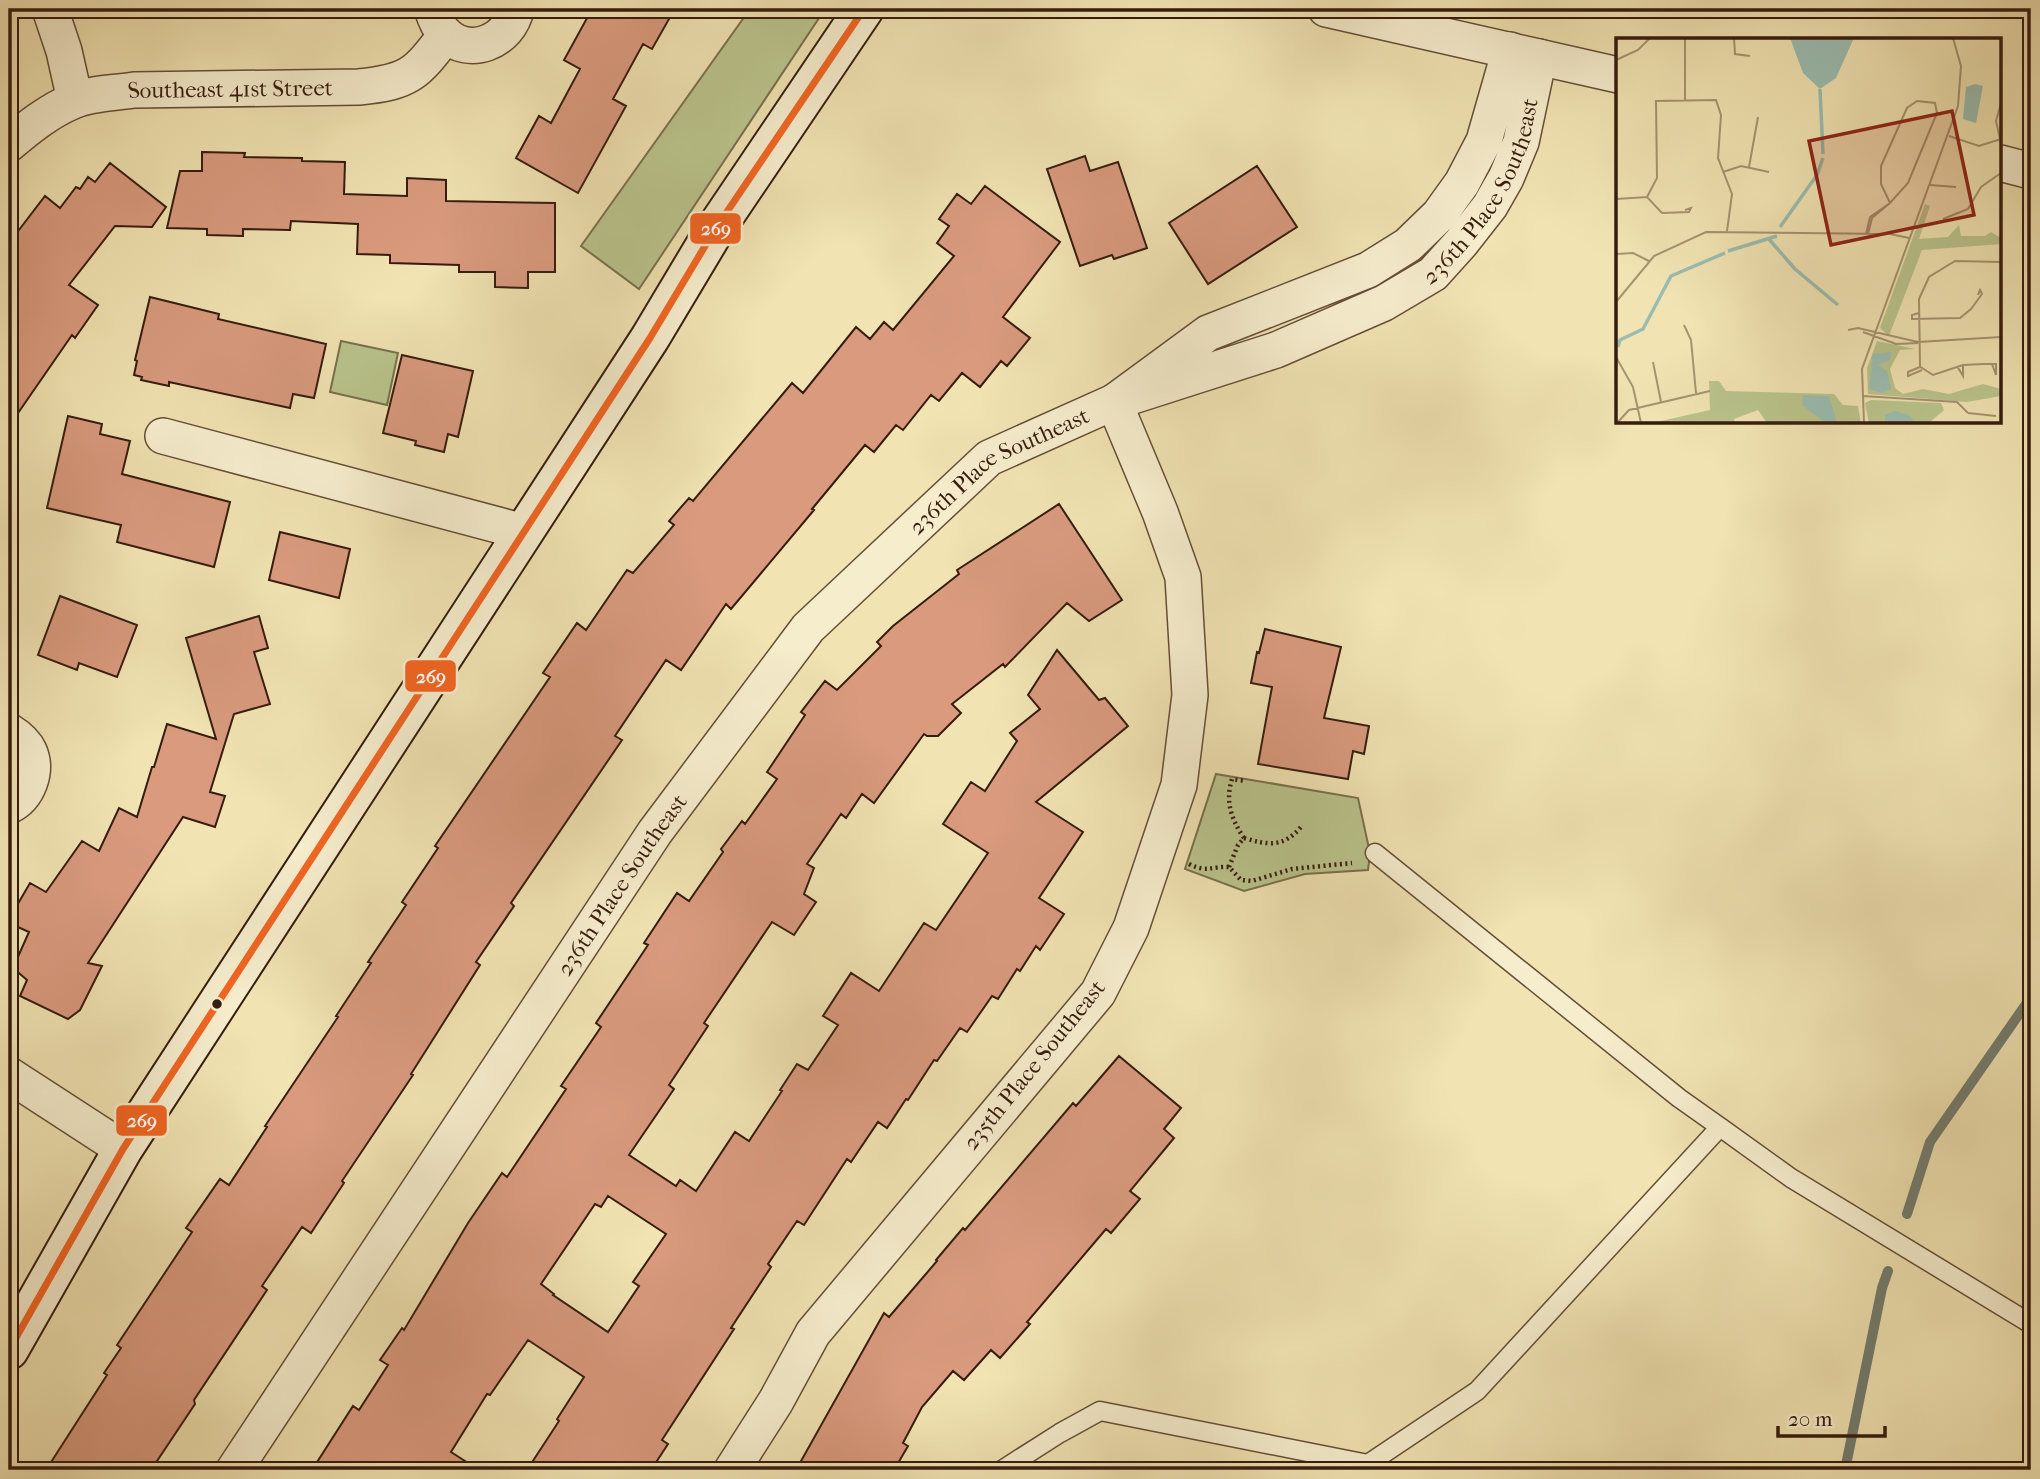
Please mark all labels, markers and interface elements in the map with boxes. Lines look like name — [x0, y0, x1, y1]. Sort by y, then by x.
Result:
inset map — [1616, 38, 2002, 424]
street label: Southeast 41st Street — [126, 74, 333, 104]
street label: 236th Place Southeast — [1419, 96, 1543, 290]
line badge: 269 — [689, 212, 742, 245]
text: 269 — [701, 218, 731, 240]
street label: 236th Place Southeast — [903, 402, 1093, 540]
line badge: 269 — [404, 659, 457, 693]
text: 269 — [416, 666, 446, 688]
street label: 236th Place Southeast — [551, 789, 692, 980]
street label: 235th Place Southeast — [957, 975, 1111, 1155]
unlabelled marker — [210, 997, 224, 1011]
line badge: 269 — [115, 1104, 168, 1137]
text: 269 — [127, 1110, 157, 1132]
scale bar — [1778, 1395, 1884, 1439]
text: 20 m — [1788, 1407, 1833, 1431]

